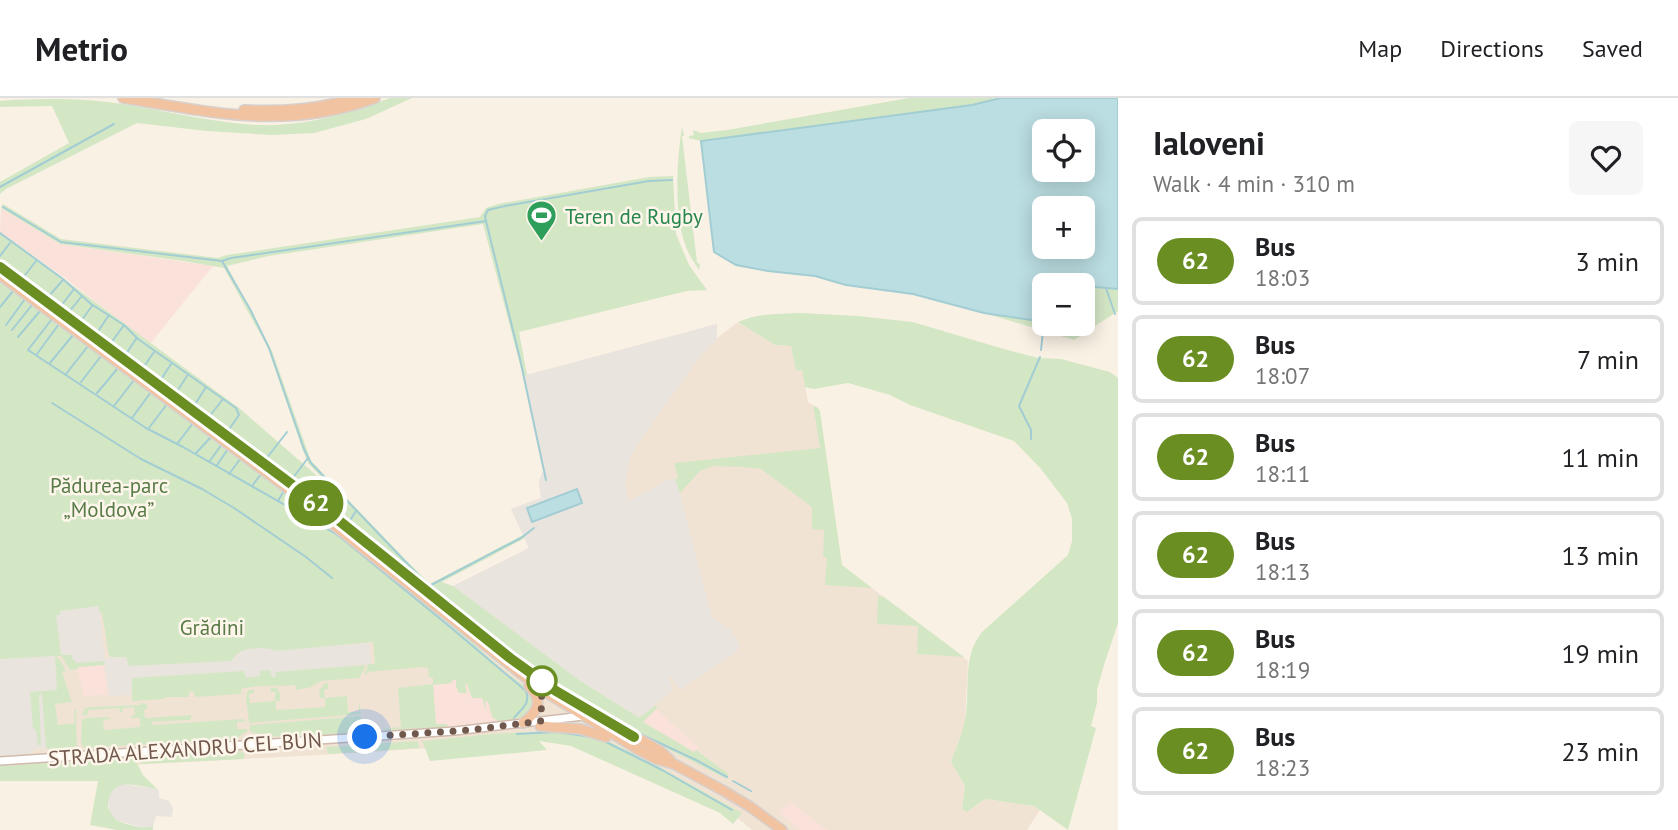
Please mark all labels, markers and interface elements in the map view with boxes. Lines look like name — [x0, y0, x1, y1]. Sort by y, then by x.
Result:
text: Metrio — [35, 27, 128, 70]
text: Map — [1358, 33, 1402, 64]
text: Directions — [1440, 33, 1544, 64]
text: Saved — [1582, 33, 1643, 64]
map controls — [1032, 119, 1095, 336]
button: locate — [1032, 119, 1095, 182]
text: Ialoveni — [1153, 121, 1265, 164]
button: heart — [1569, 121, 1643, 195]
text: Walk · 4 min · 310 m — [1153, 169, 1355, 198]
button: + — [1032, 196, 1095, 259]
sports icon: Teren de Rugby — [525, 199, 559, 243]
place label: Teren de Rugby — [565, 203, 703, 230]
text: Bus — [1255, 230, 1295, 263]
text: 62 — [1182, 245, 1209, 276]
text: 3 min — [1576, 245, 1639, 278]
text: 18:03 — [1255, 263, 1310, 292]
button: − — [1032, 273, 1095, 336]
text: Bus — [1255, 328, 1295, 361]
text: 62 — [1182, 343, 1209, 374]
text: 7 min — [1577, 343, 1639, 376]
text: 18:07 — [1255, 361, 1310, 390]
text: Bus — [1255, 426, 1295, 459]
text: 62 — [1182, 441, 1209, 472]
text: 11 min — [1561, 441, 1639, 474]
text: 18:11 — [1255, 459, 1310, 488]
park label: Pădurea-parc „Moldova” — [50, 472, 168, 523]
line badge: 62 — [284, 480, 348, 526]
text: 62 — [302, 487, 330, 518]
text: Bus — [1255, 524, 1295, 557]
text: 62 — [1182, 539, 1209, 570]
text: 13 min — [1561, 539, 1639, 572]
text: 18:13 — [1255, 557, 1310, 586]
park label: Grădini — [180, 614, 244, 641]
text: Bus — [1255, 622, 1295, 655]
text: 62 — [1182, 637, 1209, 668]
text: 19 min — [1561, 637, 1639, 670]
text: 18:19 — [1255, 655, 1310, 684]
unlabelled marker — [527, 666, 557, 696]
your location — [347, 719, 382, 754]
text: Bus — [1255, 720, 1295, 753]
street label: STRADA ALEXANDRU CEL BUN — [47, 726, 323, 772]
text: 62 — [1182, 735, 1209, 766]
text: 23 min — [1561, 735, 1639, 768]
text: 18:23 — [1255, 753, 1310, 782]

